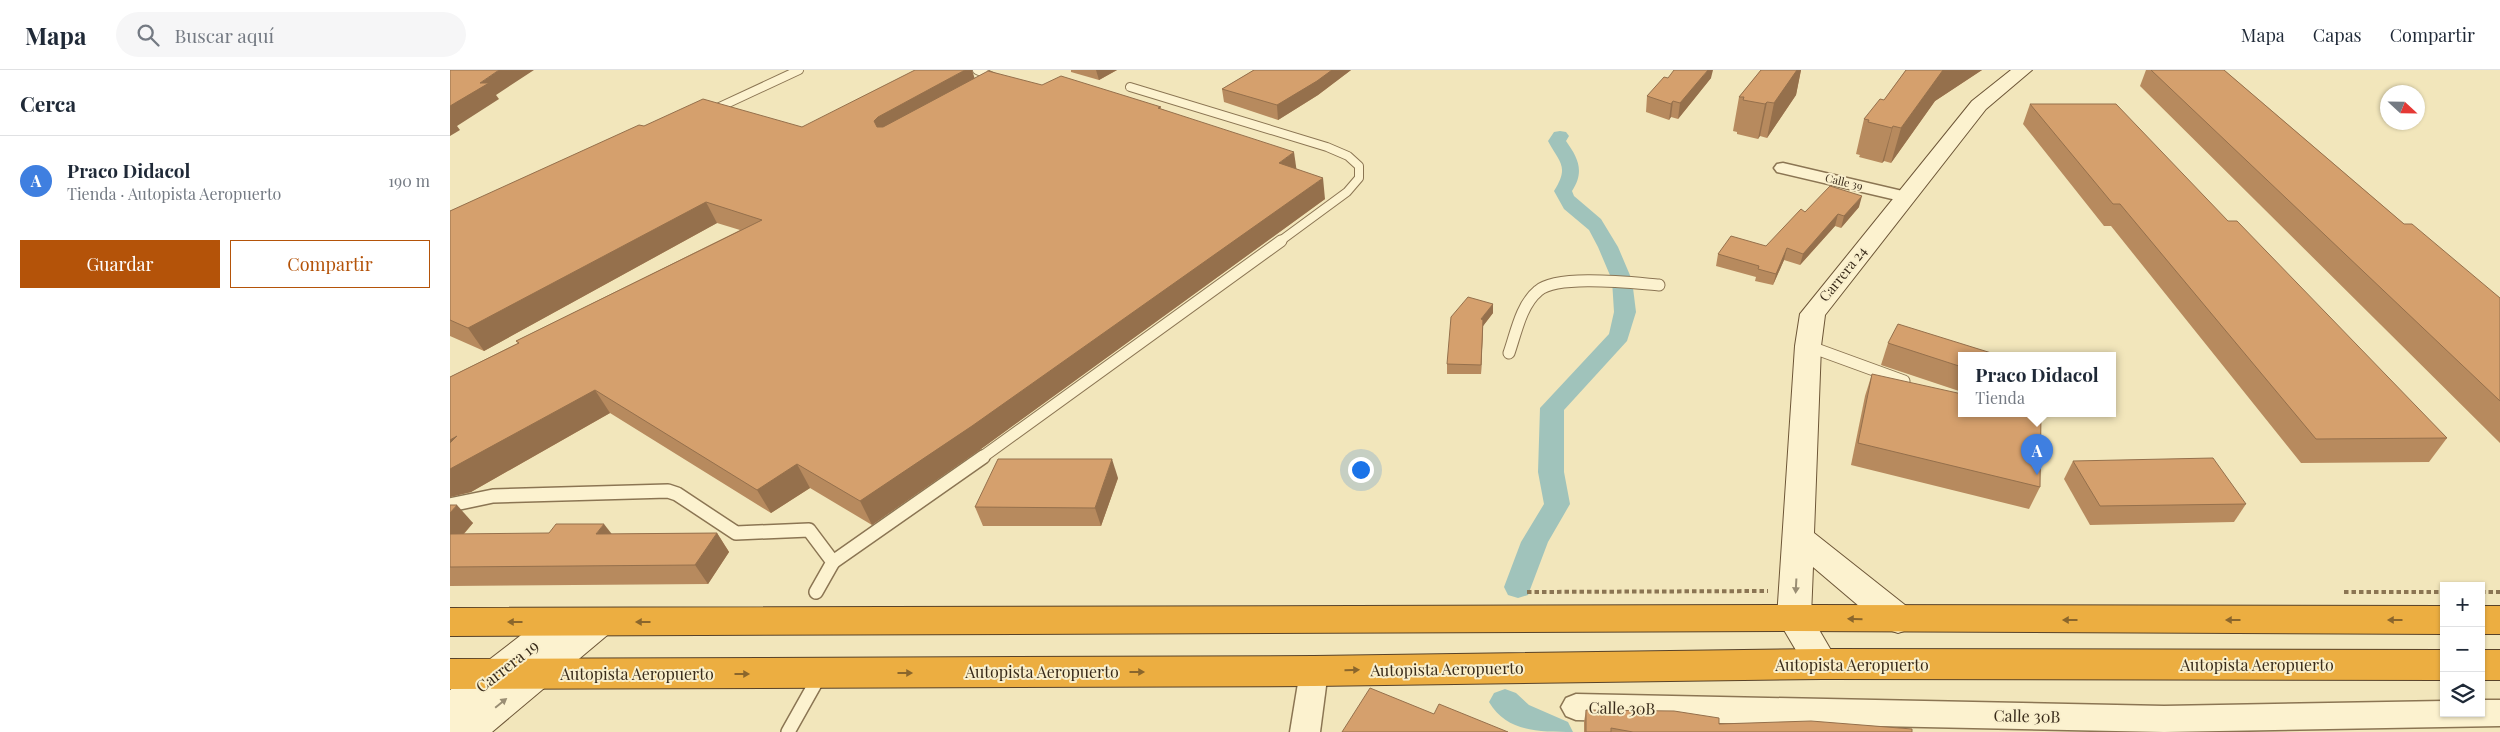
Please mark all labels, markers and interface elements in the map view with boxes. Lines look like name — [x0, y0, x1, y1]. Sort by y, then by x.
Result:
search box — [116, 12, 466, 57]
text: Mapa — [25, 19, 86, 51]
icon: search — [134, 21, 162, 49]
text: Buscar aquí — [174, 22, 274, 48]
text: Mapa — [2241, 23, 2285, 47]
text: Capas — [2313, 23, 2362, 47]
text: Compartir — [2390, 23, 2475, 47]
north arrow — [2380, 85, 2425, 130]
text: Cerca — [20, 89, 76, 117]
text: Praco Didacol — [67, 157, 190, 183]
text: A — [31, 170, 41, 191]
text: 190 m — [388, 170, 430, 191]
street label: Calle 39 — [1824, 170, 1865, 193]
text: Tienda · Autopista Aeropuerto — [67, 183, 281, 204]
button: Guardar — [20, 240, 220, 288]
button: Compartir — [230, 240, 430, 288]
street label: Carrera 24 — [1814, 242, 1871, 305]
popup — [1958, 352, 2116, 417]
text: Praco Didacol — [1975, 361, 2099, 387]
text: Tienda — [1975, 387, 2025, 408]
pin: A — [2021, 434, 2053, 475]
your location — [1348, 457, 1374, 483]
one-way arrow — [1792, 579, 1800, 595]
map controls — [2440, 582, 2485, 717]
button: + — [2440, 582, 2485, 627]
one-way arrow — [1847, 615, 1863, 623]
one-way arrow — [2062, 616, 2078, 624]
one-way arrow — [2224, 616, 2240, 624]
one-way arrow — [2387, 616, 2403, 624]
one-way arrow — [506, 618, 522, 626]
one-way arrow — [634, 618, 650, 626]
button: − — [2440, 627, 2485, 672]
street label: Carrera 19 — [471, 635, 542, 697]
street label: Autopista Aeropuerto — [1774, 654, 1929, 675]
street label: Autopista Aeropuerto — [2179, 654, 2334, 675]
street label: Autopista Aeropuerto — [1369, 657, 1524, 680]
street label: Autopista Aeropuerto — [964, 661, 1119, 682]
street label: Autopista Aeropuerto — [559, 663, 714, 684]
one-way arrow — [1345, 666, 1361, 674]
one-way arrow — [1130, 668, 1146, 676]
one-way arrow — [897, 669, 913, 677]
one-way arrow — [735, 670, 751, 678]
button: layers — [2440, 672, 2485, 717]
street label: Calle 30B — [1588, 696, 1656, 719]
one-way arrow — [494, 698, 507, 709]
street label: Calle 30B — [1993, 704, 2061, 727]

